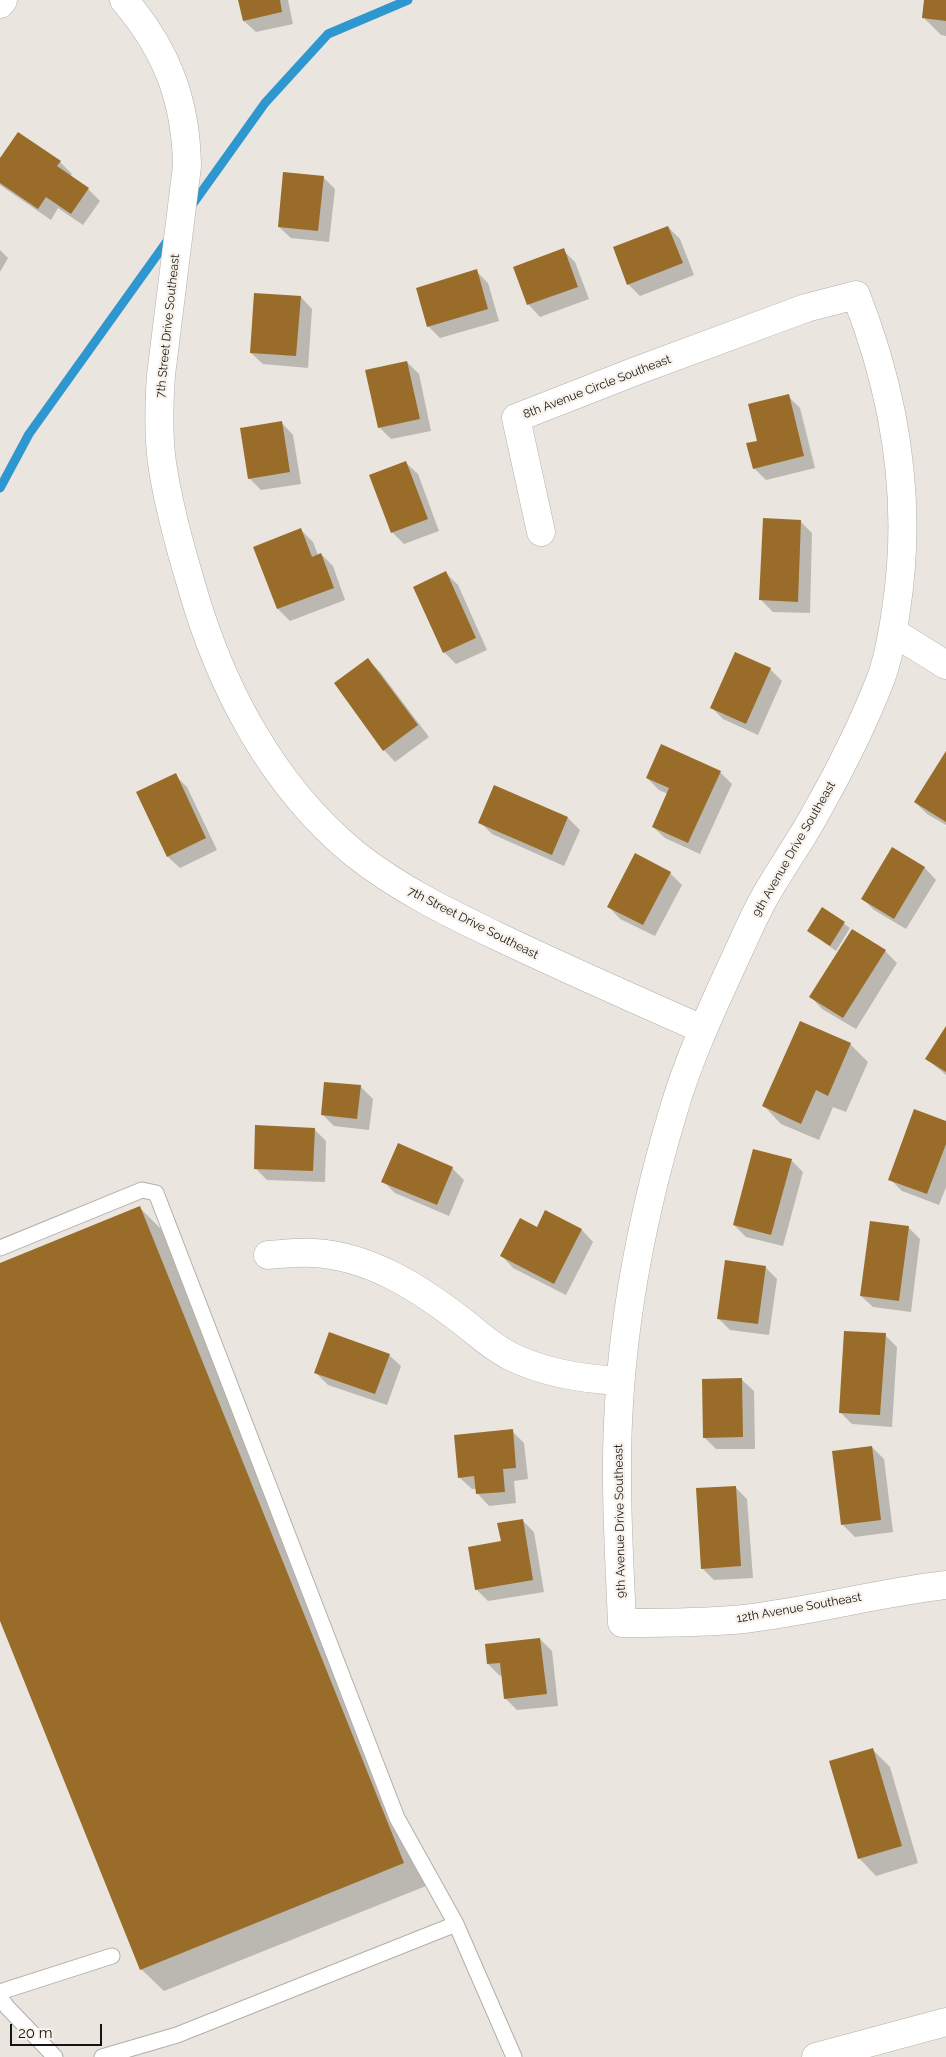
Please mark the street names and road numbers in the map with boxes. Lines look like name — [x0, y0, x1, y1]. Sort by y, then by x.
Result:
street label: 7th Street Drive Southeast — [153, 253, 183, 399]
street label: 8th Avenue Circle Southeast — [521, 352, 673, 422]
street label: 9th Avenue Drive Southeast — [749, 779, 839, 919]
street label: 7th Street Drive Southeast — [405, 884, 541, 962]
street label: 9th Avenue Drive Southeast — [611, 1444, 629, 1598]
street label: 12th Avenue Southeast — [735, 1590, 863, 1626]

